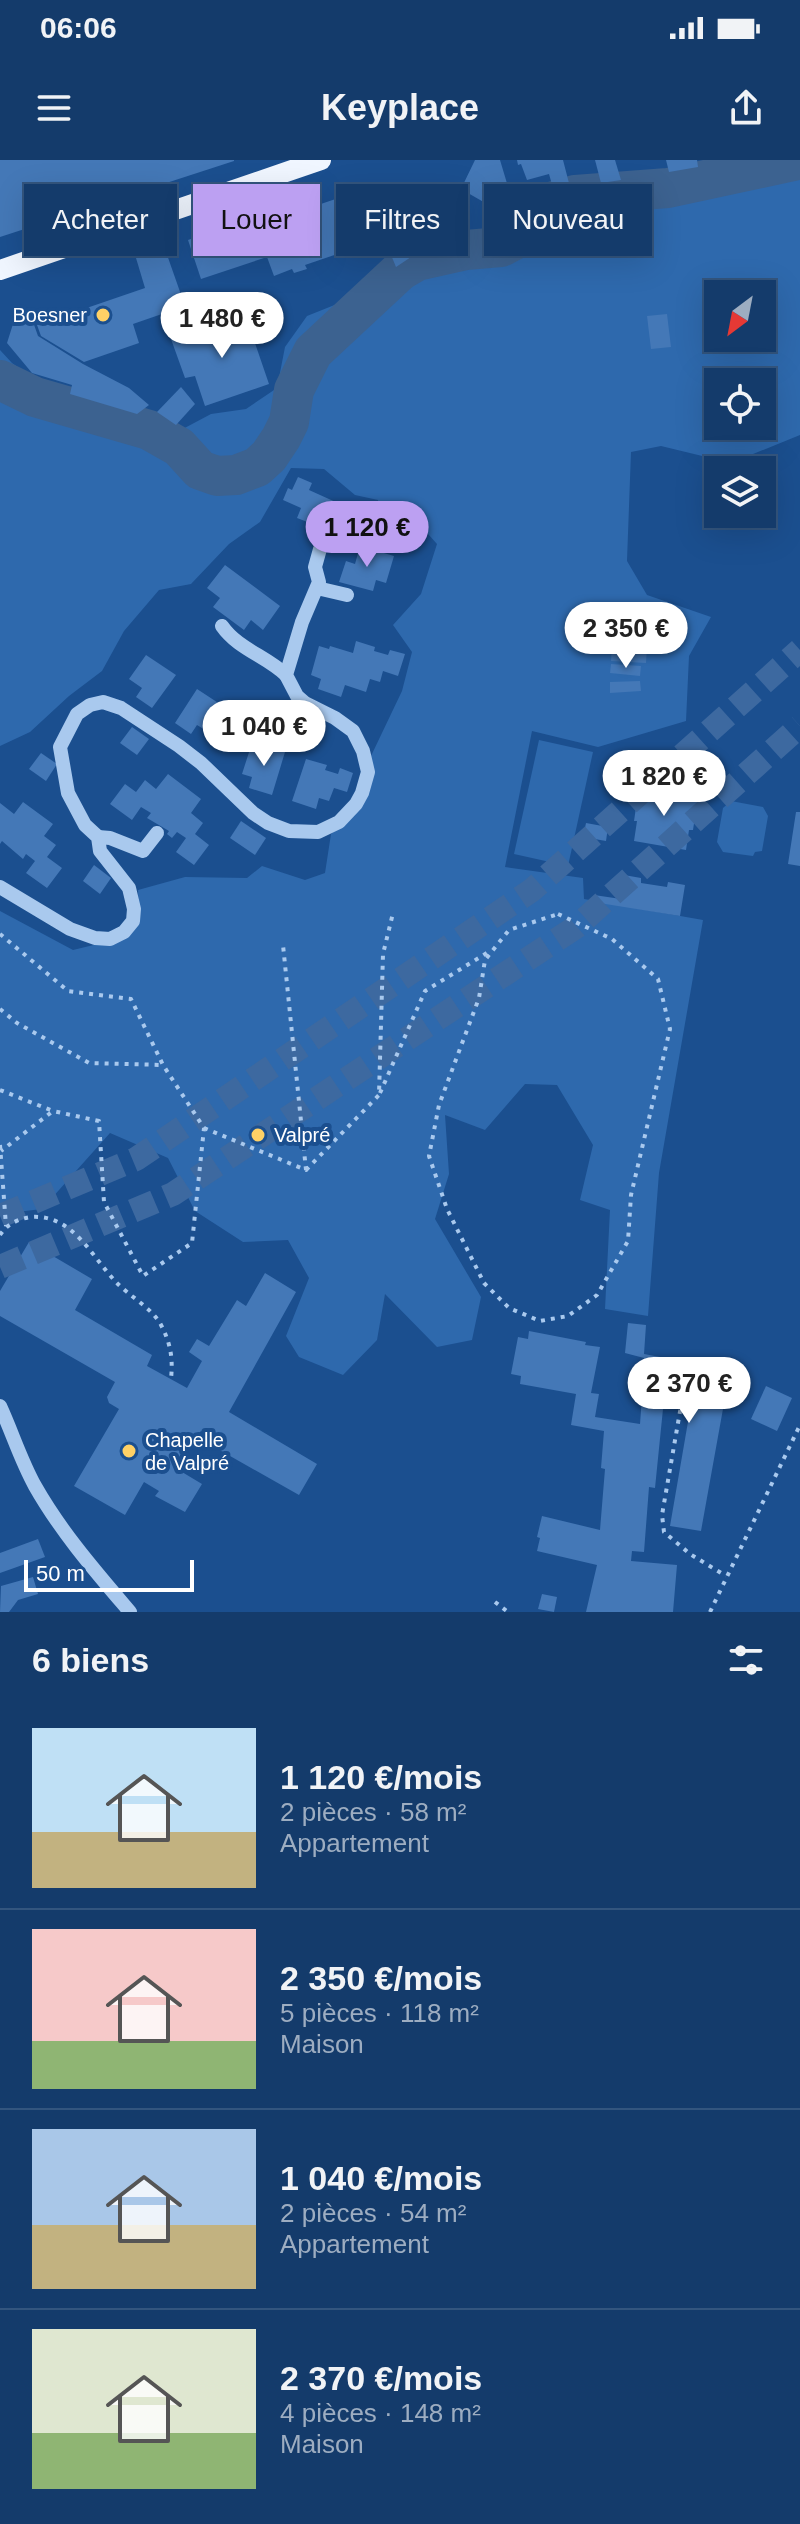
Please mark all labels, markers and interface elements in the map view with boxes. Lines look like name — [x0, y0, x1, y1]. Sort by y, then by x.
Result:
text: 06:06 — [40, 11, 117, 44]
icon: menu — [32, 86, 76, 130]
icon: share — [724, 86, 768, 130]
text: Keyplace — [321, 87, 479, 128]
chip: Acheter — [24, 184, 177, 256]
chip: Louer — [193, 184, 320, 256]
chip: Filtres — [336, 184, 468, 256]
chip: Nouveau — [484, 184, 652, 256]
north arrow — [704, 280, 776, 352]
map controls — [704, 280, 776, 528]
pin: 1 480 € — [148, 292, 296, 360]
text: 1 480 € — [179, 303, 265, 333]
place label: Boesner — [13, 304, 87, 326]
marker: Boesner — [94, 306, 112, 324]
button: locate — [704, 368, 776, 440]
button: layers — [704, 456, 776, 528]
pin: 1 120 € — [293, 501, 441, 569]
text: 1 120 € — [324, 512, 410, 542]
pin: 2 350 € — [552, 602, 700, 670]
text: 2 350 € — [583, 613, 669, 643]
pin: 1 040 € — [190, 700, 338, 768]
text: 1 040 € — [221, 711, 307, 741]
pin: 1 820 € — [590, 750, 738, 818]
text: 1 820 € — [621, 761, 707, 791]
place label: Valpré — [274, 1124, 330, 1146]
marker: Valpré — [249, 1126, 267, 1144]
pin: 2 370 € — [615, 1357, 763, 1425]
text: 2 370 € — [646, 1368, 732, 1398]
place label: Chapelle de Valpré — [145, 1429, 229, 1474]
marker: Chapelle de Valpré — [120, 1442, 138, 1460]
scale bar — [24, 1556, 194, 1592]
text: 50 m — [36, 1561, 85, 1586]
icon: filters — [724, 1638, 768, 1682]
text: 6 biens — [32, 1641, 149, 1679]
text: 1 120 €/mois — [280, 1758, 482, 1796]
icon: home — [96, 1760, 192, 1856]
text: 2 pièces · 58 m² — [280, 1797, 466, 1827]
text: Appartement — [280, 1828, 429, 1858]
text: 2 350 €/mois — [280, 1959, 482, 1997]
icon: home — [96, 1961, 192, 2057]
text: 5 pièces · 118 m² — [280, 1998, 479, 2028]
text: Maison — [280, 2029, 364, 2059]
text: 1 040 €/mois — [280, 2159, 482, 2197]
icon: home — [96, 2161, 192, 2257]
text: 2 pièces · 54 m² — [280, 2198, 466, 2228]
text: Appartement — [280, 2229, 429, 2259]
text: 2 370 €/mois — [280, 2359, 482, 2397]
icon: home — [96, 2361, 192, 2457]
text: 4 pièces · 148 m² — [280, 2398, 481, 2428]
text: Maison — [280, 2429, 364, 2459]

